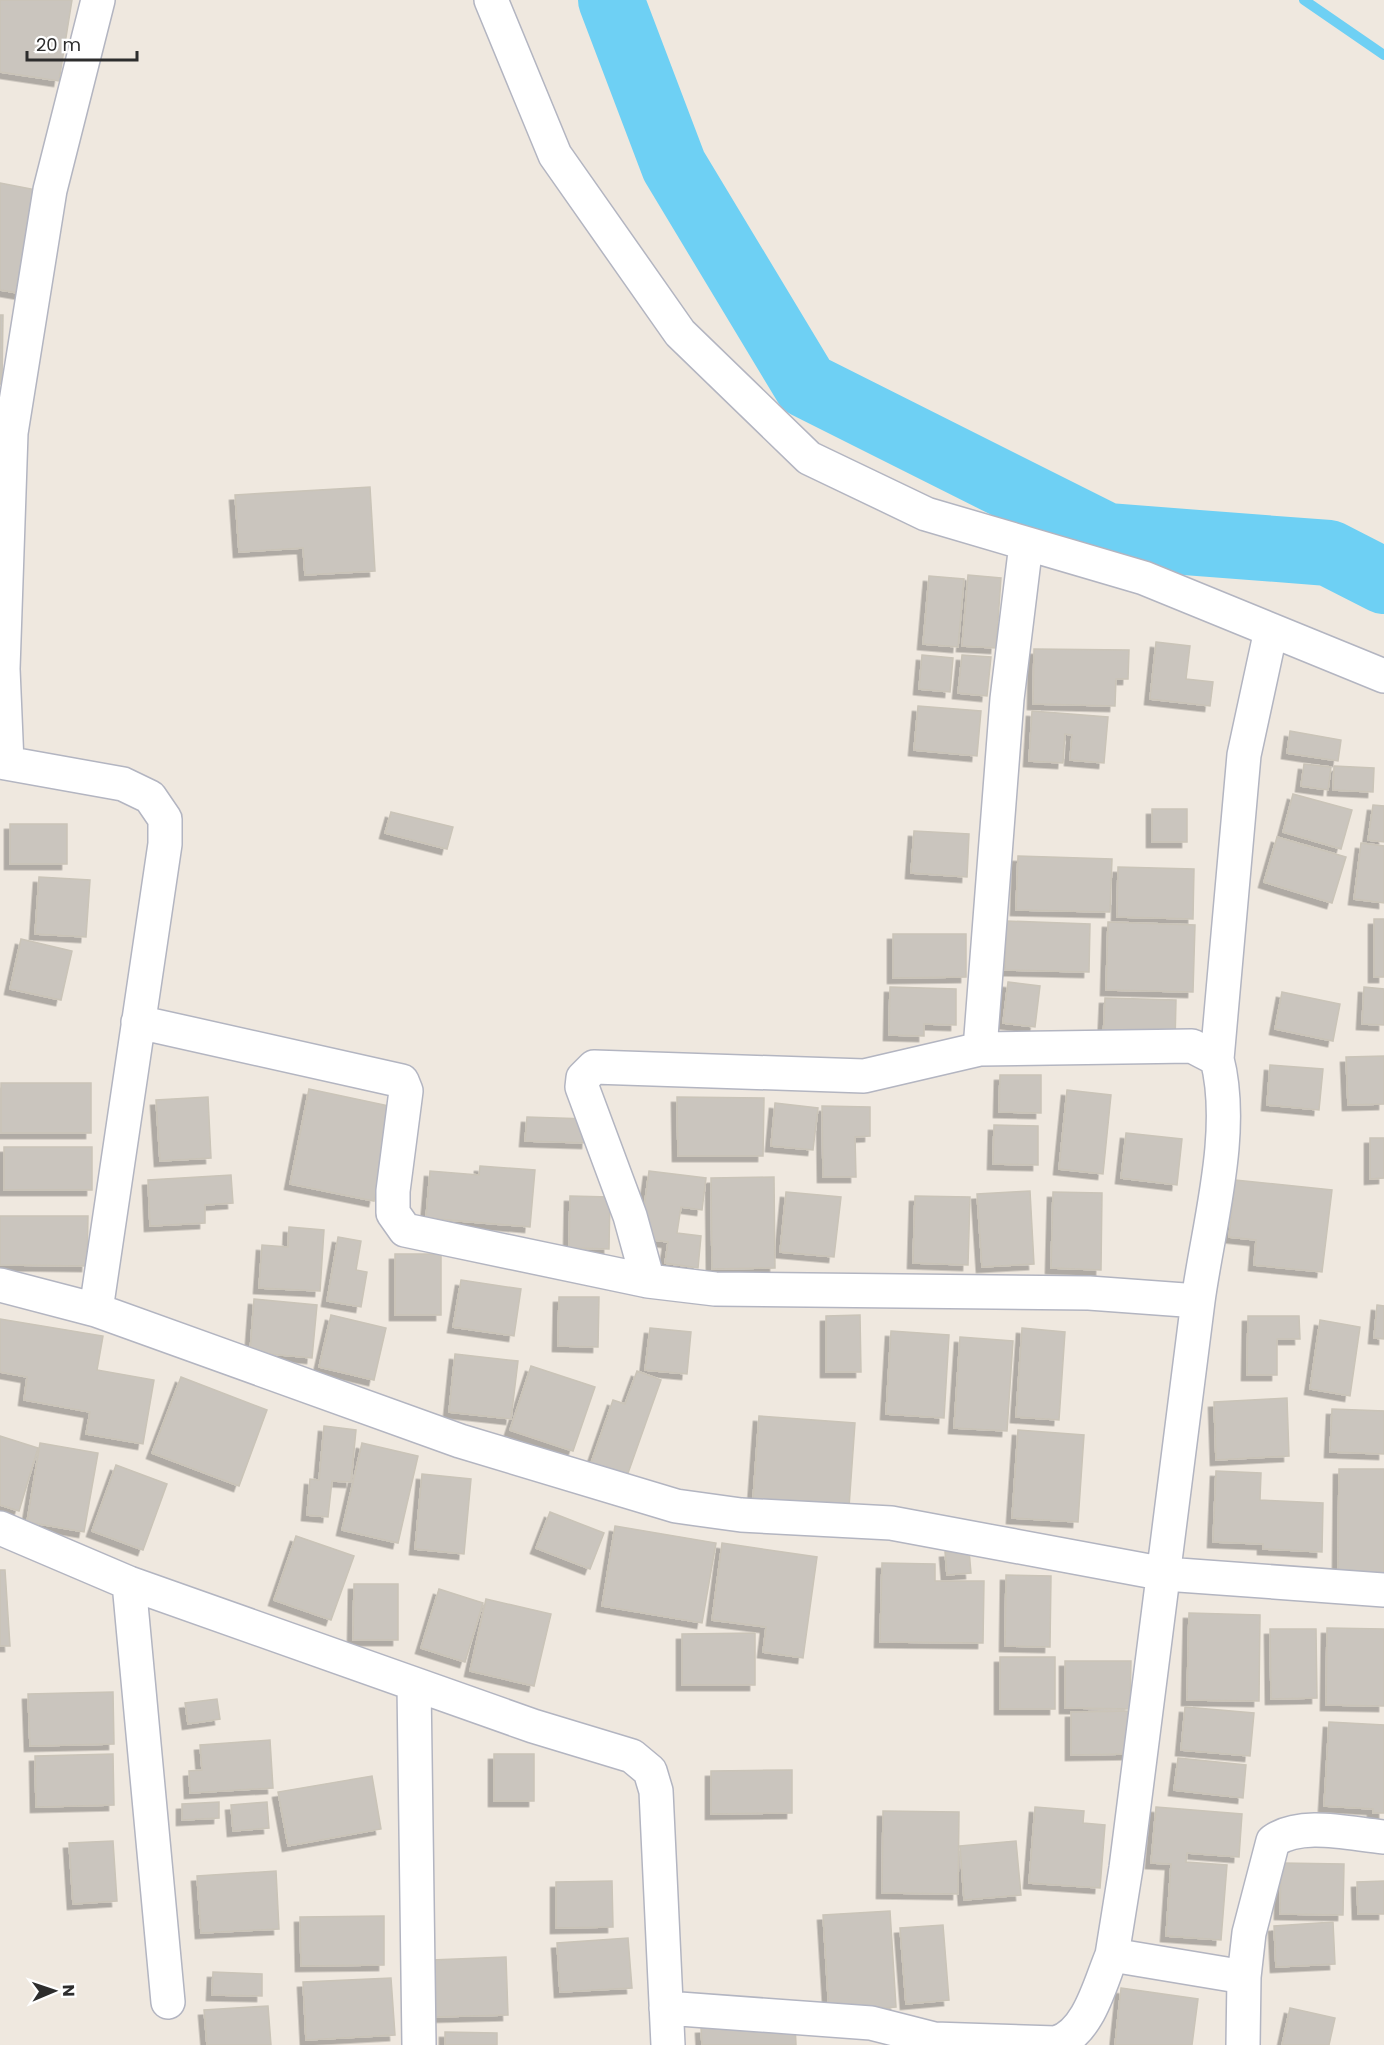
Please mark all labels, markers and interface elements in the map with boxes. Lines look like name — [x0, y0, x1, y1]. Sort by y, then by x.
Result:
scale bar — [27, 24, 136, 62]
text: 20 m — [36, 32, 81, 57]
north arrow — [24, 1961, 84, 2021]
text: N — [57, 1984, 80, 1997]

